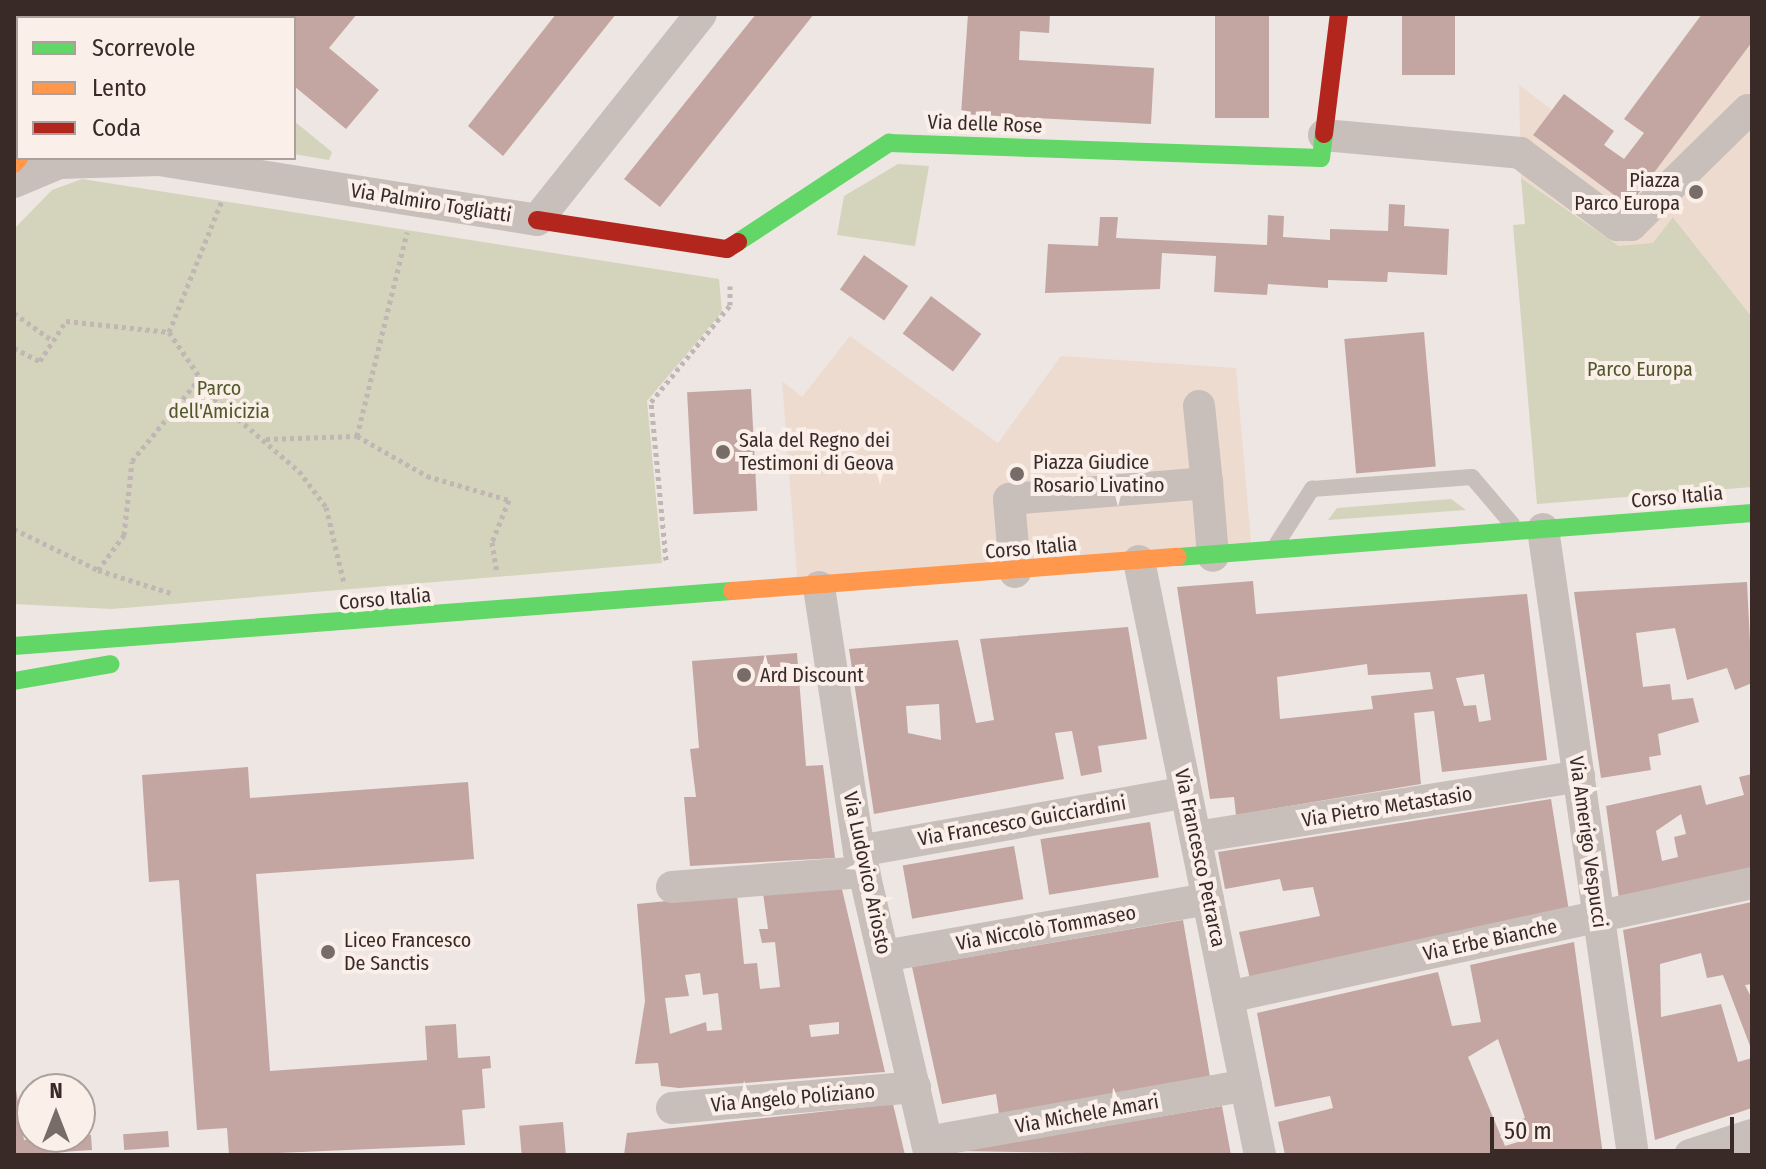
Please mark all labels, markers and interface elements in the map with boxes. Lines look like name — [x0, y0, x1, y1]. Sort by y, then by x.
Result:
legend — [16, 16, 296, 160]
text: Scorrevole — [92, 34, 195, 62]
text: Lento — [92, 74, 147, 102]
street label: Via delle Rose — [927, 110, 1043, 138]
text: Coda — [92, 114, 141, 142]
place label: Piazza Parco Europa — [1574, 168, 1680, 215]
street label: Via Palmiro Togliatti — [349, 178, 513, 228]
marker: Piazza Parco Europa — [1687, 183, 1705, 201]
park label: Parco Europa — [1587, 357, 1693, 381]
park label: Parco dell'Amicizia — [168, 377, 270, 424]
place label: Sala del Regno dei Testimoni di Geova — [739, 428, 894, 475]
marker: Sala del Regno dei Testimoni di Geova — [714, 443, 732, 461]
place label: Piazza Giudice Rosario Livatino — [1033, 450, 1165, 497]
marker: Piazza Giudice Rosario Livatino — [1008, 465, 1026, 483]
street label: Corso Italia — [1630, 481, 1724, 513]
street label: Corso Italia — [984, 532, 1078, 564]
street label: Corso Italia — [338, 583, 432, 615]
place label: Ard Discount — [760, 663, 864, 687]
marker: Ard Discount — [735, 666, 753, 684]
street label: Via Amerigo Vespucci — [1564, 755, 1612, 929]
street label: Via Francesco Petrarca — [1169, 767, 1231, 949]
street label: Via Pietro Metastasio — [1300, 782, 1474, 832]
street label: Via Ludovico Ariosto — [838, 790, 896, 956]
street label: Via Francesco Guicciardini — [916, 791, 1128, 851]
street label: Via Niccolò Tommaseo — [954, 900, 1138, 956]
street label: Via Erbe Bianche — [1421, 914, 1559, 966]
place label: Liceo Francesco De Sanctis — [344, 928, 471, 975]
marker: Liceo Francesco De Sanctis — [319, 943, 337, 961]
north arrow — [16, 1073, 96, 1153]
text: N — [49, 1077, 63, 1104]
street label: Via Angelo Poliziano — [710, 1079, 876, 1117]
street label: Via Michele Amari — [1013, 1090, 1161, 1138]
scale bar — [1494, 1101, 1738, 1151]
text: 50 m — [1504, 1117, 1552, 1145]

